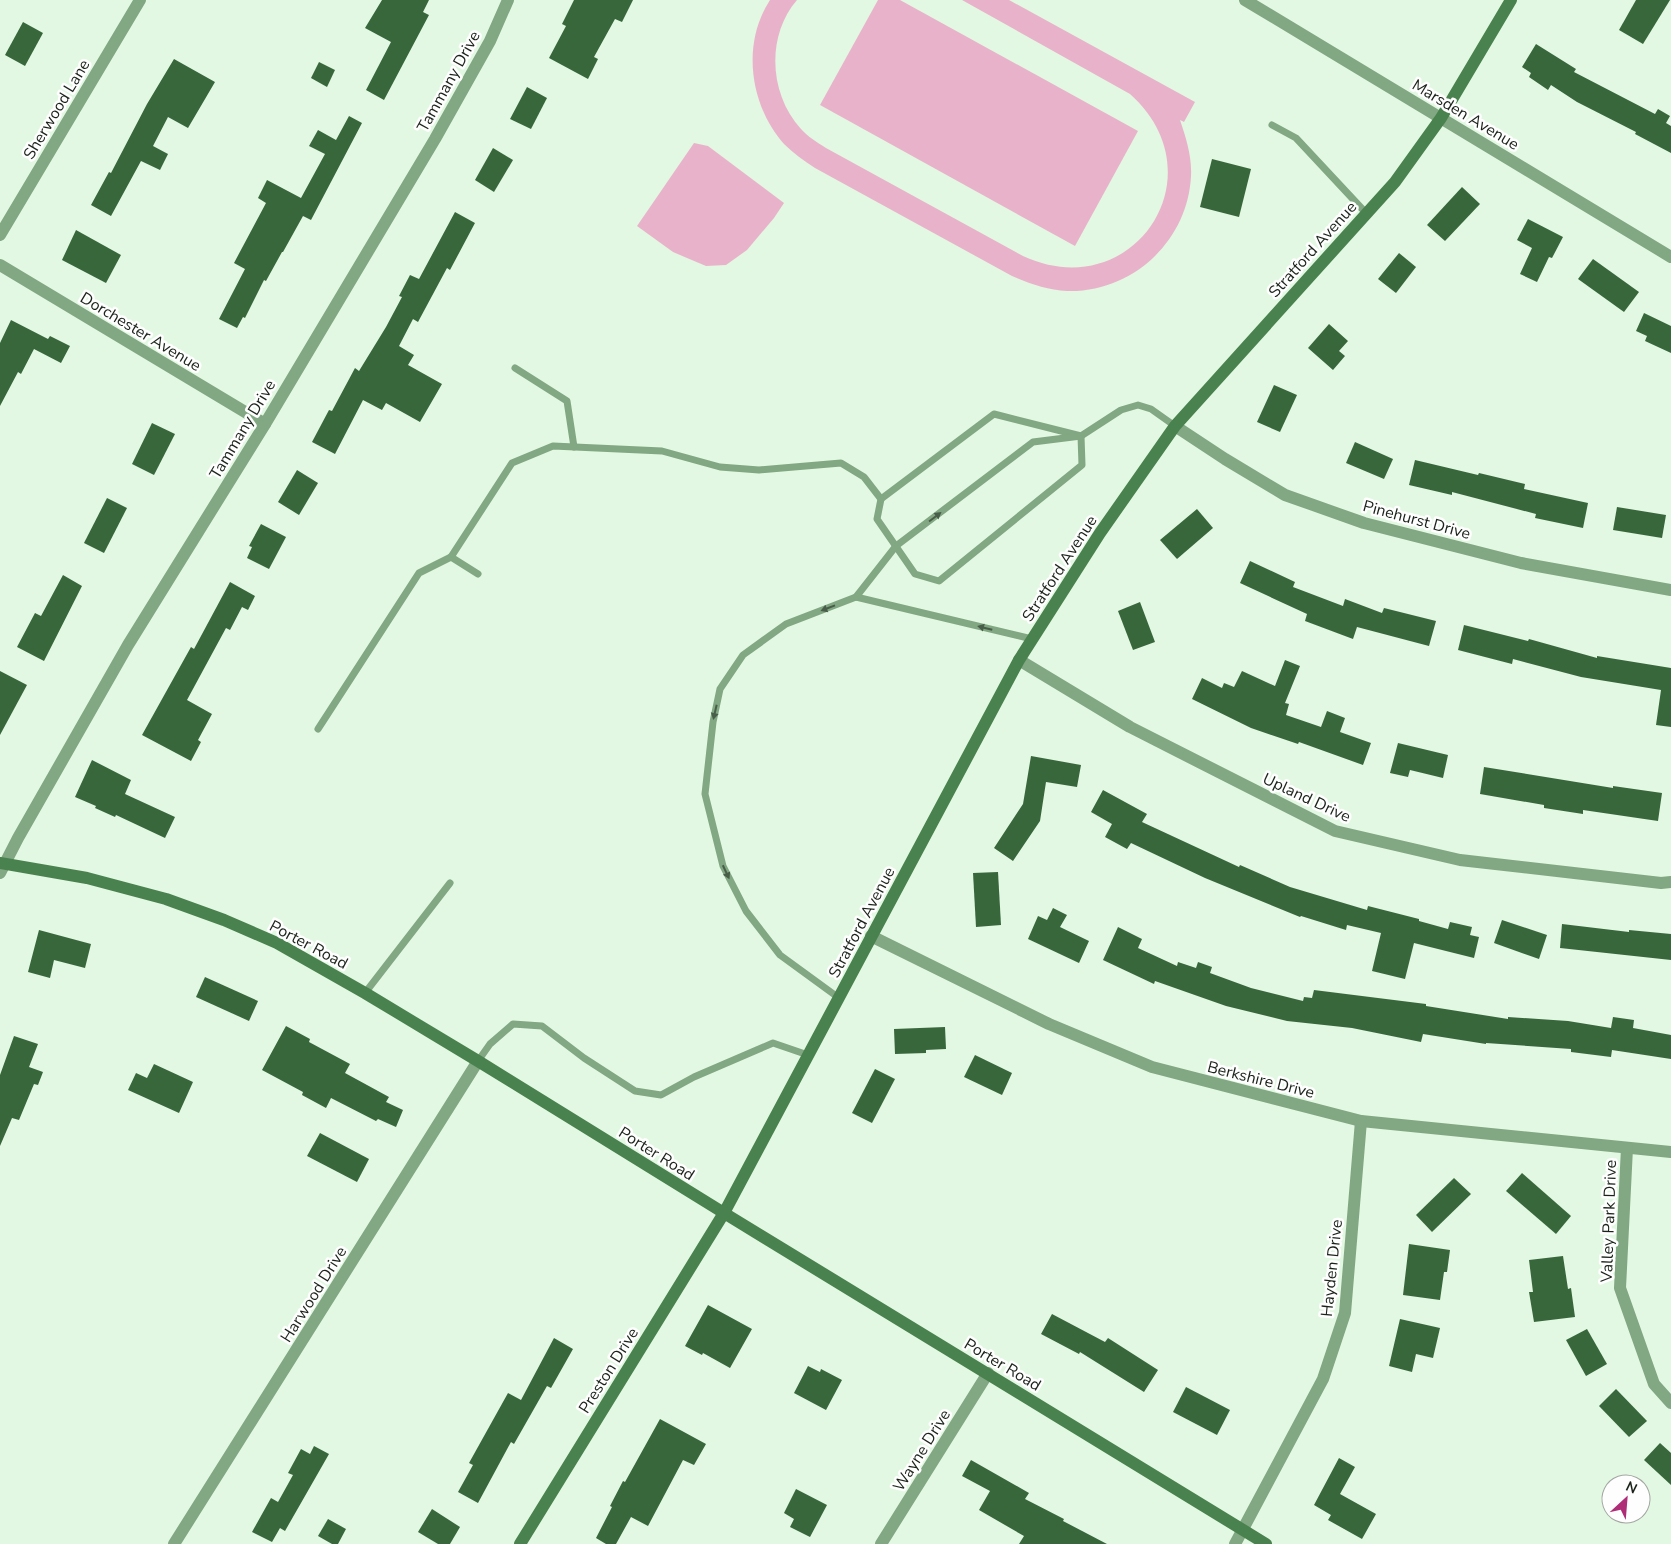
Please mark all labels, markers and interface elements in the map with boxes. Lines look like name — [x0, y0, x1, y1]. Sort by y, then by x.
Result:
street label: Tammany Drive — [412, 27, 486, 136]
street label: Sherwood Lane — [18, 55, 95, 164]
street label: Marsden Avenue — [1408, 74, 1523, 155]
street label: Stratford Avenue — [1264, 197, 1362, 303]
street label: Dorchester Avenue — [76, 287, 205, 377]
street label: Tammany Drive — [205, 376, 281, 483]
street label: Pinehurst Drive — [1361, 495, 1473, 545]
one-way arrow — [928, 511, 941, 522]
street label: Stratford Avenue — [1017, 511, 1102, 626]
one-way arrow — [820, 604, 835, 612]
one-way arrow — [977, 624, 992, 632]
one-way arrow — [711, 705, 719, 720]
street label: Upland Drive — [1259, 768, 1354, 828]
street label: Stratford Avenue — [823, 863, 900, 982]
one-way arrow — [721, 864, 730, 879]
street label: Porter Road — [265, 915, 352, 975]
street label: Berkshire Drive — [1205, 1056, 1317, 1104]
street label: Porter Road — [614, 1122, 699, 1186]
street label: Valley Park Drive — [1596, 1159, 1622, 1284]
street label: Hayden Drive — [1316, 1218, 1348, 1318]
street label: Harwood Drive — [276, 1242, 352, 1347]
street label: Preston Drive — [574, 1323, 644, 1418]
street label: Porter Road — [960, 1333, 1045, 1396]
street label: Wayne Drive — [888, 1405, 956, 1496]
north arrow — [1601, 1474, 1651, 1524]
text: N — [1623, 1477, 1640, 1499]

